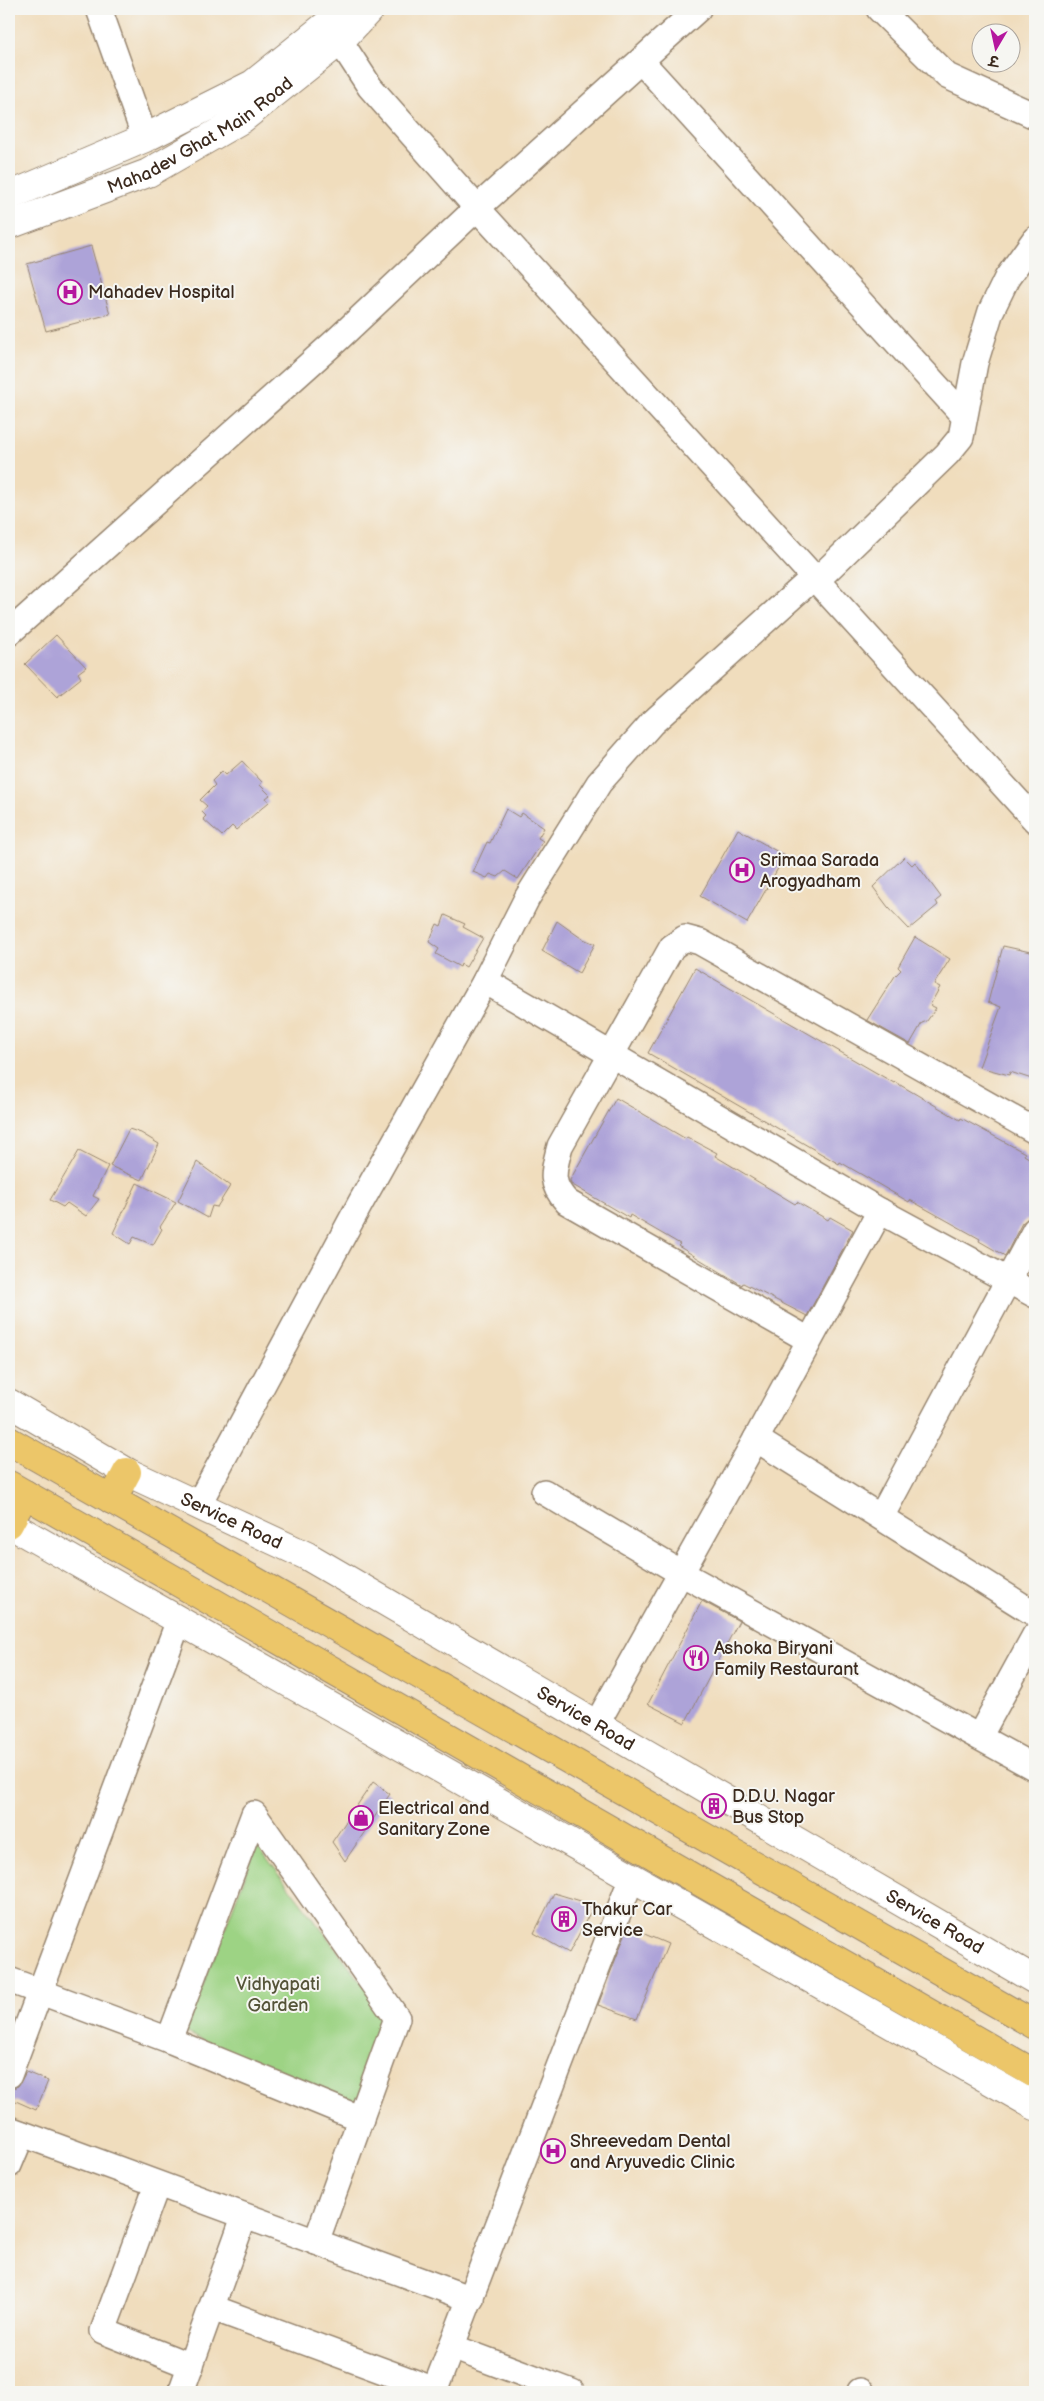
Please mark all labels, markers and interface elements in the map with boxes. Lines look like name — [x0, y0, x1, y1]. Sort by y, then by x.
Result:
north arrow — [972, 22, 1022, 72]
text: उ — [986, 51, 1002, 70]
street label: Mahadev Ghat Main Road — [104, 72, 297, 198]
hospital icon: Mahadev Hospital — [57, 279, 83, 305]
place label: Mahadev Hospital — [88, 282, 234, 303]
place label: Srimaa Sarada Arogyadham — [760, 850, 879, 892]
hospital icon: Srimaa Sarada Arogyadham — [729, 857, 755, 883]
street label: Service Road — [177, 1488, 286, 1553]
place label: Ashoka Biryani Family Restaurant — [714, 1638, 859, 1680]
restaurant icon: Ashoka Biryani Family Restaurant — [683, 1645, 709, 1671]
street label: Service Road — [533, 1682, 638, 1755]
place label: D.D.U. Nagar Bus Stop — [732, 1786, 835, 1828]
building icon: D.D.U. Nagar Bus Stop — [701, 1793, 727, 1819]
place label: Electrical and Sanitary Zone — [378, 1798, 490, 1840]
shop icon: Electrical and Sanitary Zone — [348, 1805, 374, 1831]
street label: Service Road — [882, 1885, 988, 1958]
place label: Thakur Car Service — [582, 1899, 673, 1941]
building icon: Thakur Car Service — [551, 1906, 577, 1932]
park label: Vidhyapati Garden — [236, 1974, 320, 2016]
place label: Shreevedam Dental and Aryuvedic Clinic — [570, 2131, 735, 2173]
hospital icon: Shreevedam Dental and Aryuvedic Clinic — [540, 2138, 566, 2164]

